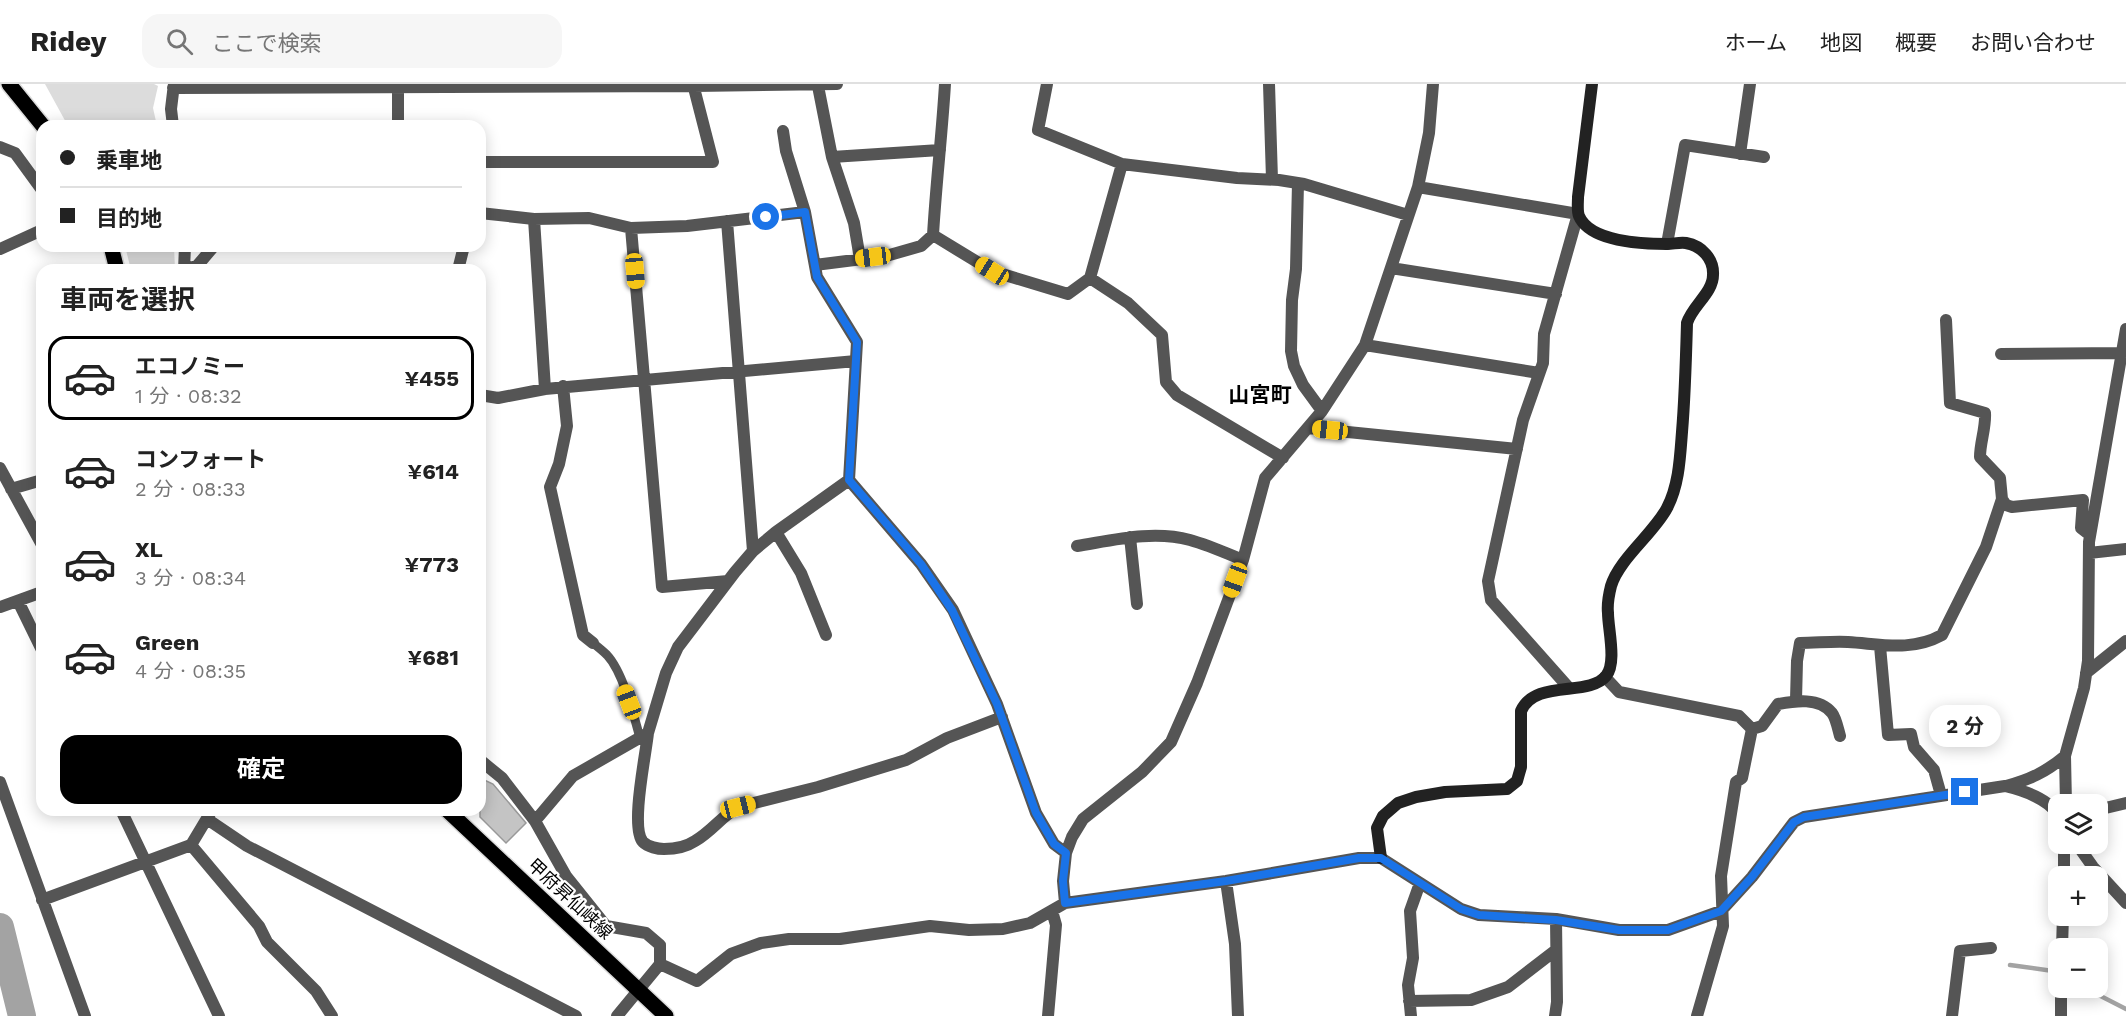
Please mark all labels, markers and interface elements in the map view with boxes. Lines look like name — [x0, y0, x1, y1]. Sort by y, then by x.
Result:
search box — [142, 14, 562, 68]
text: Ridey — [30, 25, 106, 58]
icon: search — [163, 25, 196, 58]
text: ホーム — [1725, 30, 1787, 55]
text: 地図 — [1820, 30, 1862, 55]
text: 概要 — [1895, 30, 1937, 55]
text: お問い合わせ — [1970, 30, 2096, 55]
text: ここで検索 — [211, 31, 321, 56]
text: 乗車地 — [96, 148, 162, 173]
route start — [752, 203, 779, 230]
text: 目的地 — [96, 206, 162, 231]
car — [854, 246, 892, 268]
car — [624, 252, 646, 290]
car — [972, 254, 1012, 288]
text: 車両を選択 — [60, 284, 195, 316]
icon: car — [63, 351, 117, 405]
text: エコノミー — [135, 354, 245, 379]
text: ¥455 — [404, 366, 459, 391]
district label: 山宮町 — [1229, 382, 1292, 407]
text: 1 分 · 08:32 — [135, 384, 242, 408]
car — [1311, 419, 1349, 441]
icon: car — [63, 444, 117, 498]
text: コンフォート — [135, 447, 266, 472]
text: ¥614 — [407, 459, 459, 484]
text: 2 分 · 08:33 — [135, 477, 246, 501]
icon: car — [63, 537, 117, 591]
text: XL — [135, 537, 163, 562]
text: ¥773 — [405, 552, 459, 577]
car — [1220, 560, 1250, 600]
text: 3 分 · 08:34 — [135, 566, 246, 590]
icon: car — [63, 630, 117, 684]
text: Green — [135, 630, 199, 655]
text: ¥681 — [408, 645, 459, 670]
text: 4 分 · 08:35 — [135, 659, 246, 683]
car — [614, 682, 644, 722]
callout: 2 分 — [1929, 705, 2001, 747]
text: 2 分 — [1946, 714, 1984, 738]
button: 確定 — [60, 735, 462, 804]
route end — [1951, 778, 1978, 805]
car — [718, 794, 758, 820]
map controls — [2048, 794, 2108, 998]
button: layers — [2048, 794, 2108, 854]
street label: 甲府昇仙峡線 — [524, 854, 617, 943]
button: + — [2048, 866, 2108, 926]
button: − — [2048, 938, 2108, 998]

